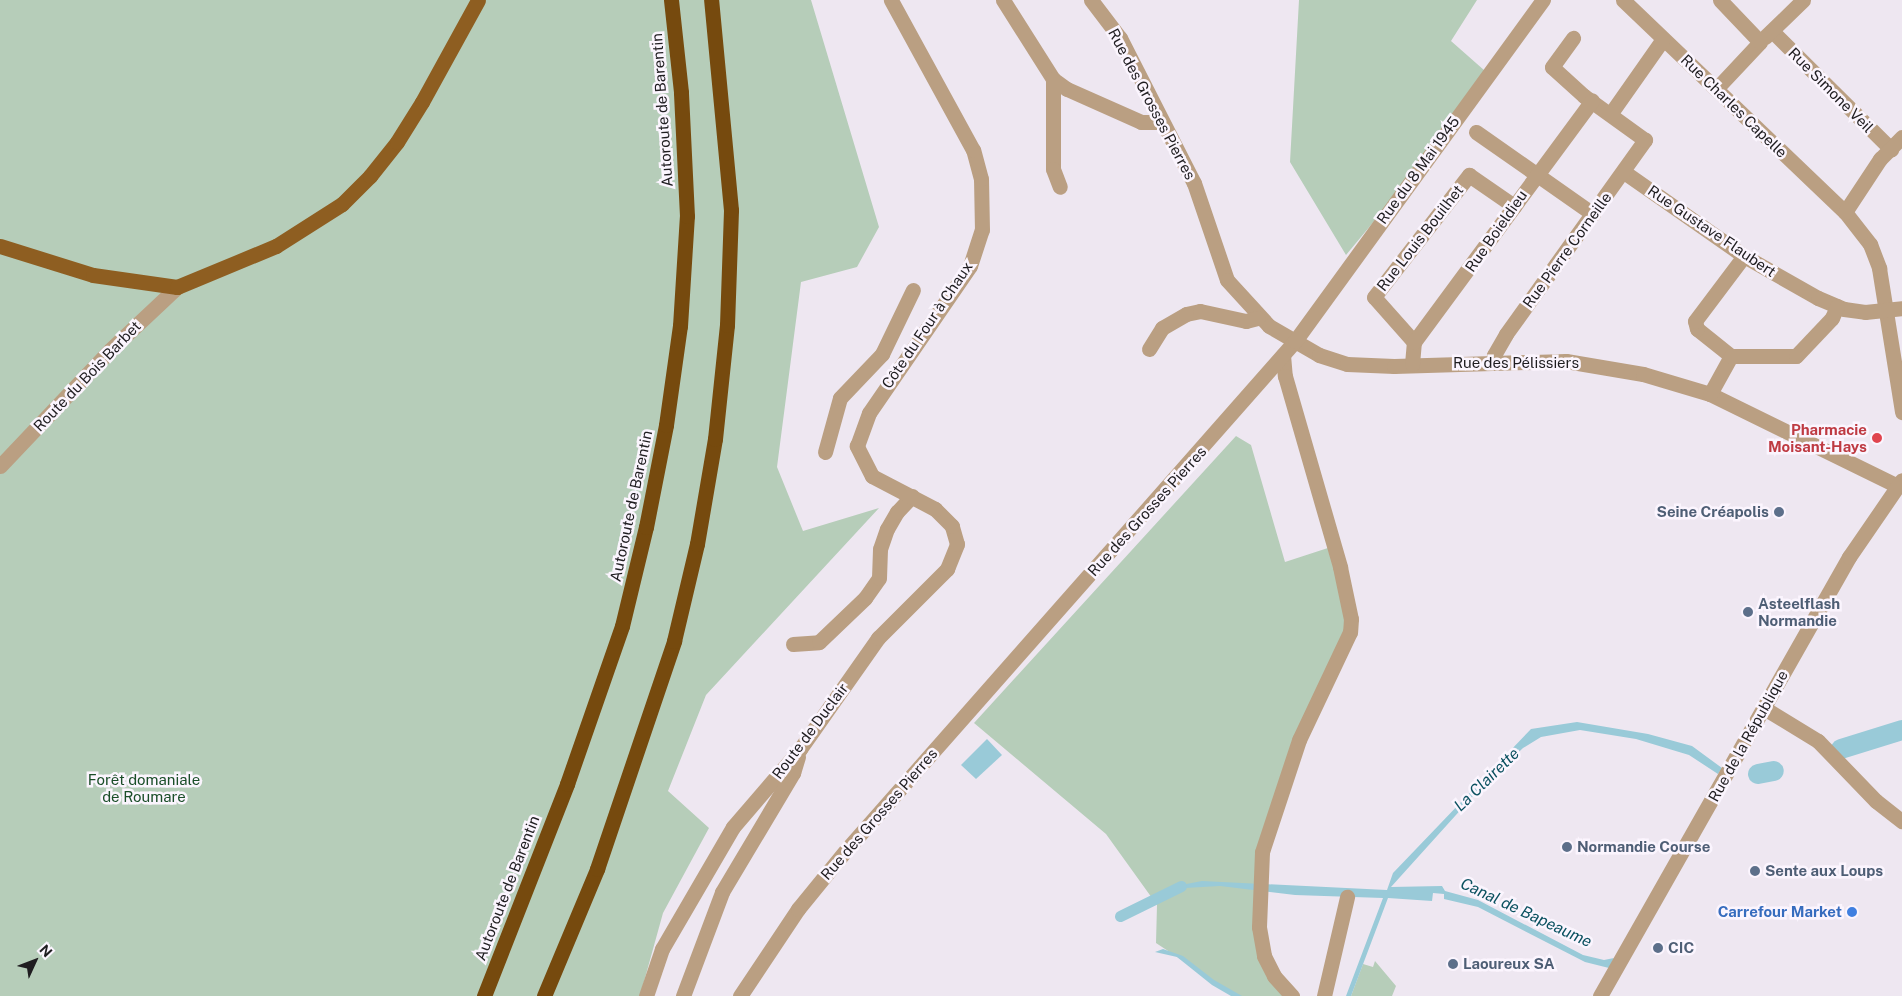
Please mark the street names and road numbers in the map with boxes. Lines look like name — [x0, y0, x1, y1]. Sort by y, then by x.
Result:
street label: Rue des Grosses Pierres — [1104, 25, 1200, 183]
street label: Autoroute de Barentin — [648, 32, 676, 188]
street label: Rue Simone Veil — [1785, 44, 1877, 136]
street label: Rue Charles Capelle — [1677, 51, 1791, 161]
street label: Rue du 8 Mai 1945 — [1373, 113, 1463, 227]
street label: Rue Louis Bouilhet — [1373, 181, 1467, 295]
street label: Rue Gustave Flaubert — [1644, 181, 1780, 281]
street label: Rue Boieldieu — [1461, 187, 1531, 275]
street label: Rue Pierre Corneille — [1519, 188, 1615, 312]
street label: Côte du Four à Chaux — [878, 258, 976, 392]
street label: Route du Bois Barbet — [30, 317, 144, 435]
street label: Rue des Pélissiers — [1453, 354, 1579, 372]
street label: Autoroute de Barentin — [606, 429, 656, 583]
street label: Rue des Grosses Pierres — [1084, 442, 1210, 580]
street label: Rue de la République — [1704, 667, 1792, 805]
street label: Route de Duclair — [768, 679, 852, 783]
street label: Rue des Grosses Pierres — [817, 744, 941, 884]
street label: Autoroute de Barentin — [471, 813, 543, 963]

